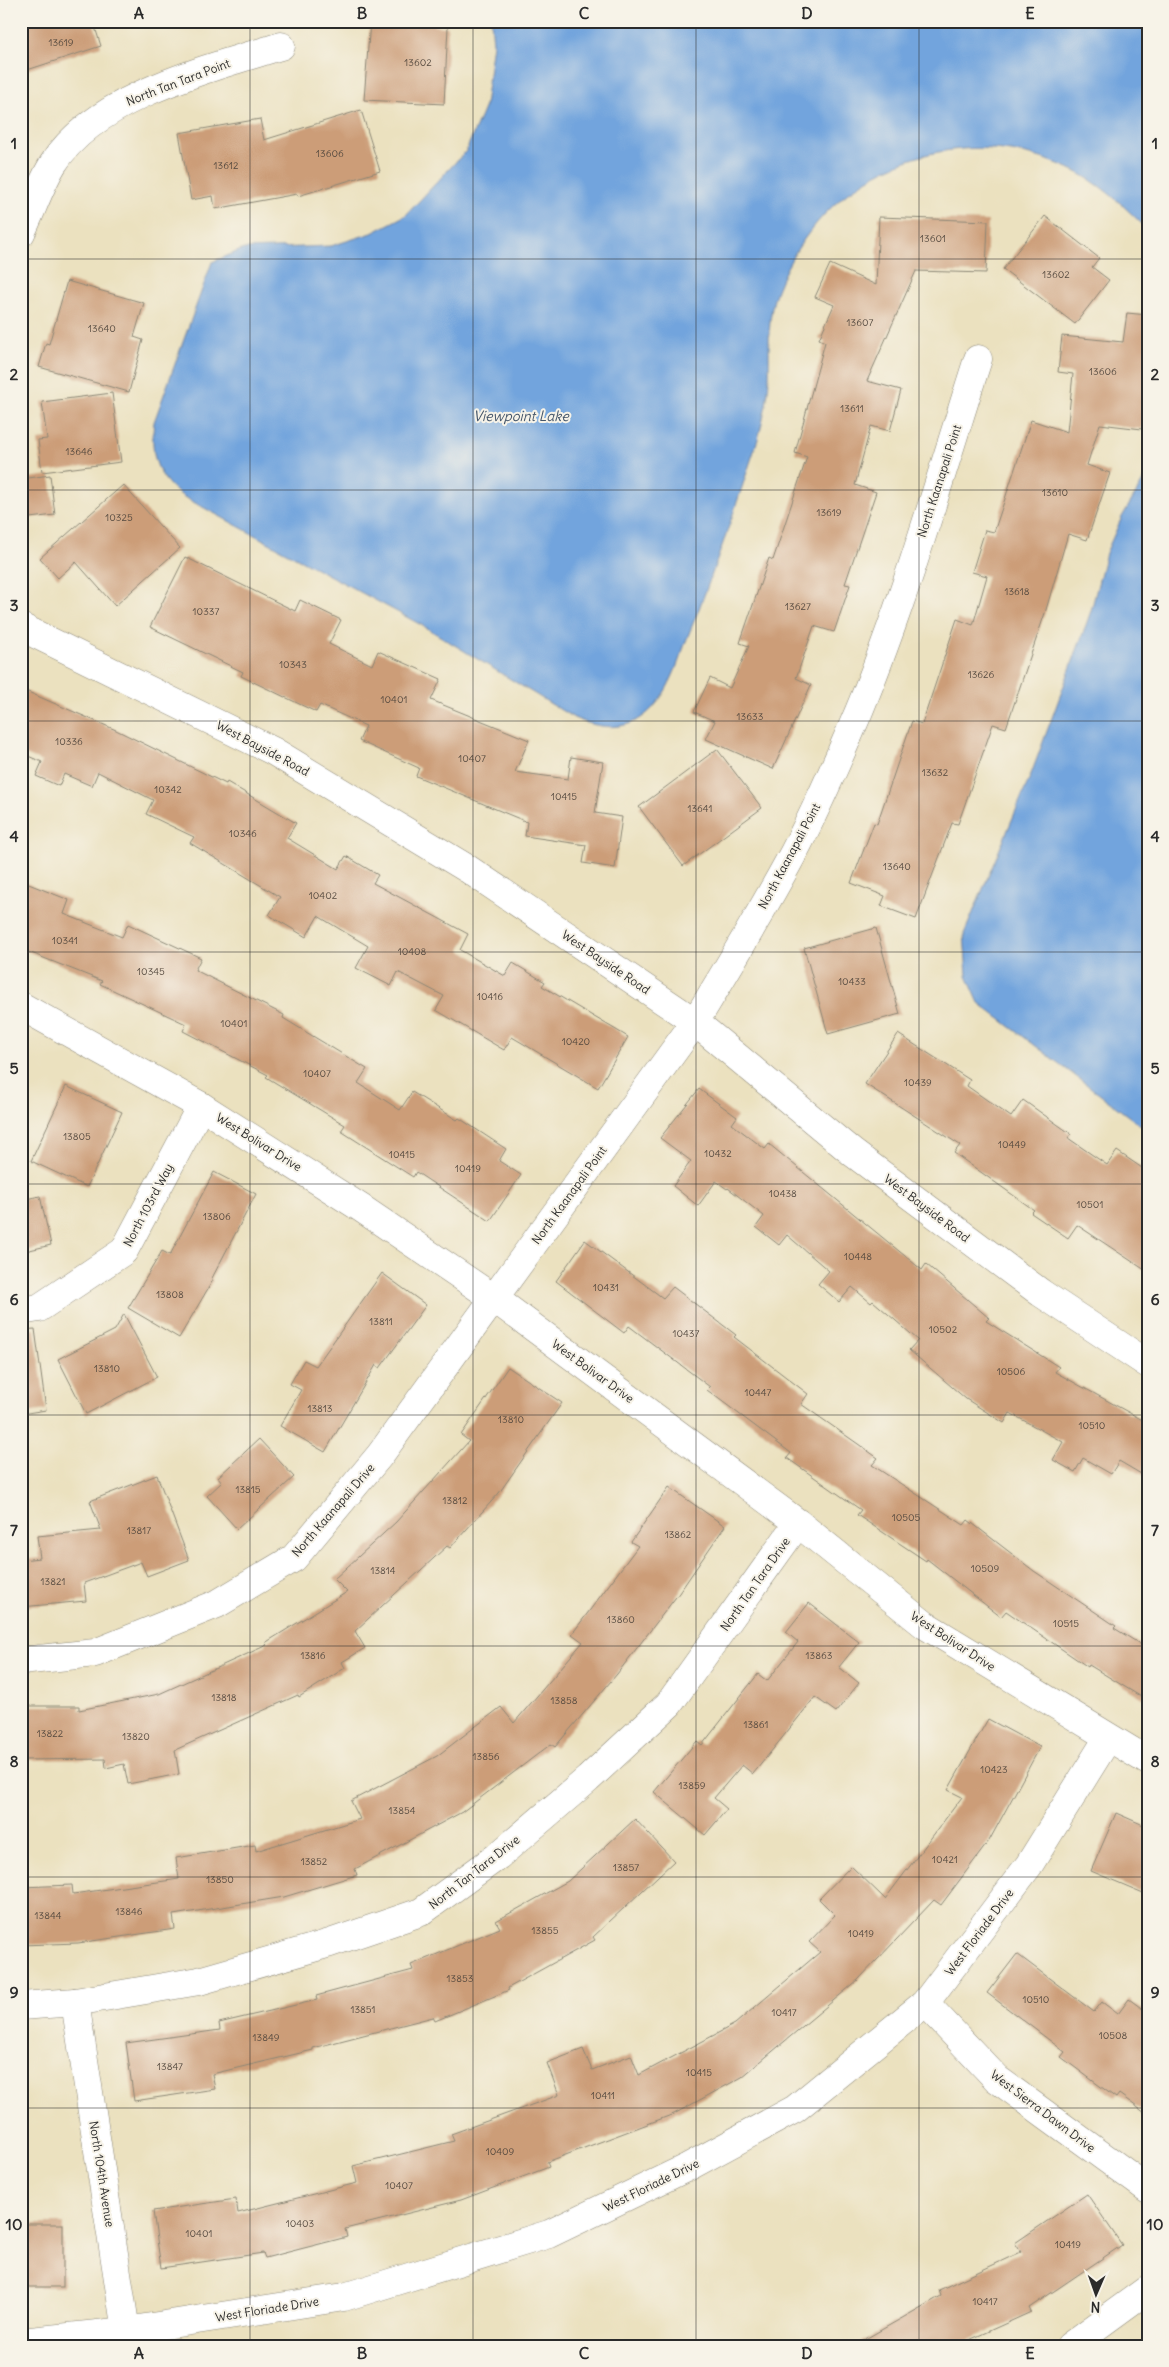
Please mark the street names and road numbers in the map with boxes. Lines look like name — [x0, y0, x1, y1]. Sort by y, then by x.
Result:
street label: North Tan Tara Point — [124, 55, 232, 109]
street label: North Kaanapali Point — [914, 423, 964, 539]
street label: West Bayside Road — [214, 717, 312, 779]
street label: North Kaanapali Point — [755, 801, 823, 911]
street label: West Bayside Road — [559, 927, 653, 997]
street label: West Bolivar Drive — [213, 1110, 305, 1174]
street label: North Kaanapali Point — [528, 1143, 610, 1247]
street label: North 103rd Way — [120, 1161, 176, 1249]
street label: West Bayside Road — [881, 1171, 973, 1245]
street label: West Bolivar Drive — [549, 1336, 637, 1406]
street label: North Kaanapali Drive — [288, 1460, 378, 1560]
street label: North Tan Tara Drive — [717, 1534, 793, 1634]
street label: West Bolivar Drive — [908, 1608, 998, 1674]
street label: North Tan Tara Drive — [426, 1832, 522, 1912]
street label: West Floriade Drive — [942, 1886, 1016, 1978]
street label: West Sierra Dawn Drive — [988, 2067, 1098, 2155]
street label: North 104th Avenue — [86, 2120, 118, 2228]
street label: West Floriade Drive — [601, 2155, 701, 2215]
street label: West Floriade Drive — [214, 2293, 320, 2325]

